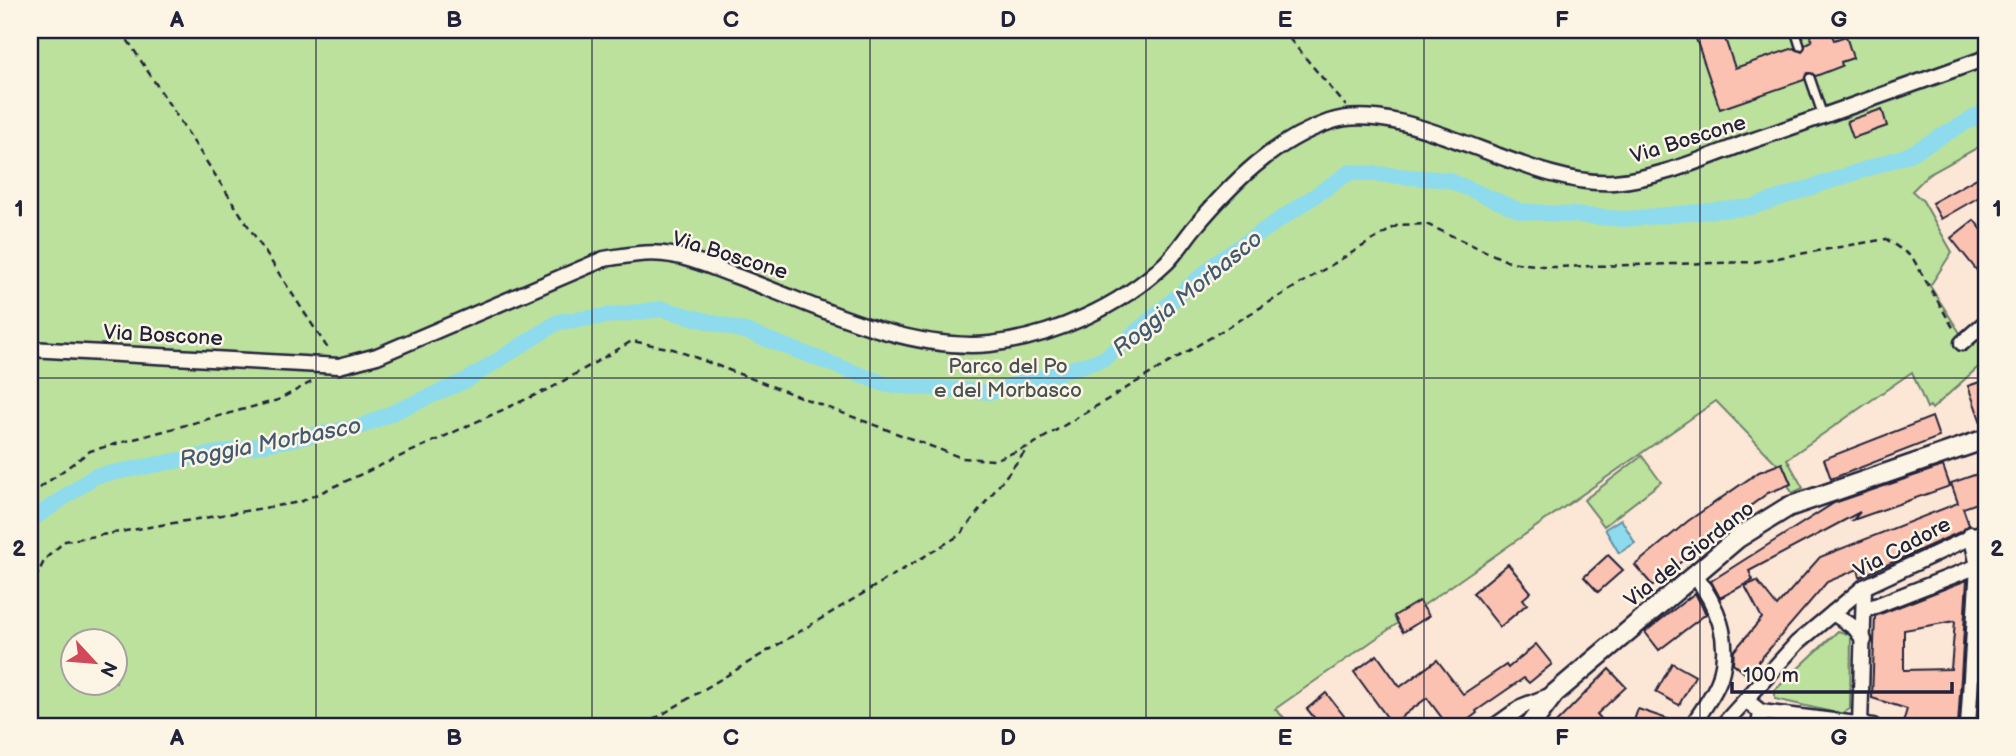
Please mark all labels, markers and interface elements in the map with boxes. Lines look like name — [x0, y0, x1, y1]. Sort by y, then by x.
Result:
text: A — [169, 6, 185, 34]
text: B — [446, 6, 462, 34]
text: C — [723, 6, 739, 34]
text: D — [1000, 6, 1016, 34]
text: E — [1278, 6, 1293, 34]
text: F — [1555, 6, 1569, 34]
text: G — [1831, 6, 1848, 34]
street label: Via Boscone — [1627, 110, 1749, 169]
text: 1 — [14, 195, 24, 223]
text: 1 — [1992, 195, 2002, 223]
water label: Roggia Morbasco — [1107, 225, 1268, 363]
street label: Via Boscone — [669, 226, 791, 285]
street label: Via Boscone — [103, 320, 223, 351]
park label: Parco del Po e del Morbasco — [934, 354, 1082, 403]
water label: Roggia Morbasco — [177, 412, 363, 474]
street label: Via del Giordano — [1619, 496, 1759, 613]
street label: Via Cadore — [1850, 512, 1955, 583]
text: 2 — [12, 535, 26, 563]
text: 2 — [1990, 535, 2004, 563]
north arrow — [60, 626, 130, 696]
scale bar — [1732, 651, 1953, 695]
text: N — [94, 657, 121, 680]
text: 100 m — [1743, 663, 1799, 688]
text: A — [169, 724, 185, 752]
text: B — [446, 724, 462, 752]
text: C — [723, 724, 739, 752]
text: D — [1000, 724, 1016, 752]
text: E — [1278, 724, 1293, 752]
text: F — [1555, 724, 1569, 752]
text: G — [1831, 724, 1848, 752]

